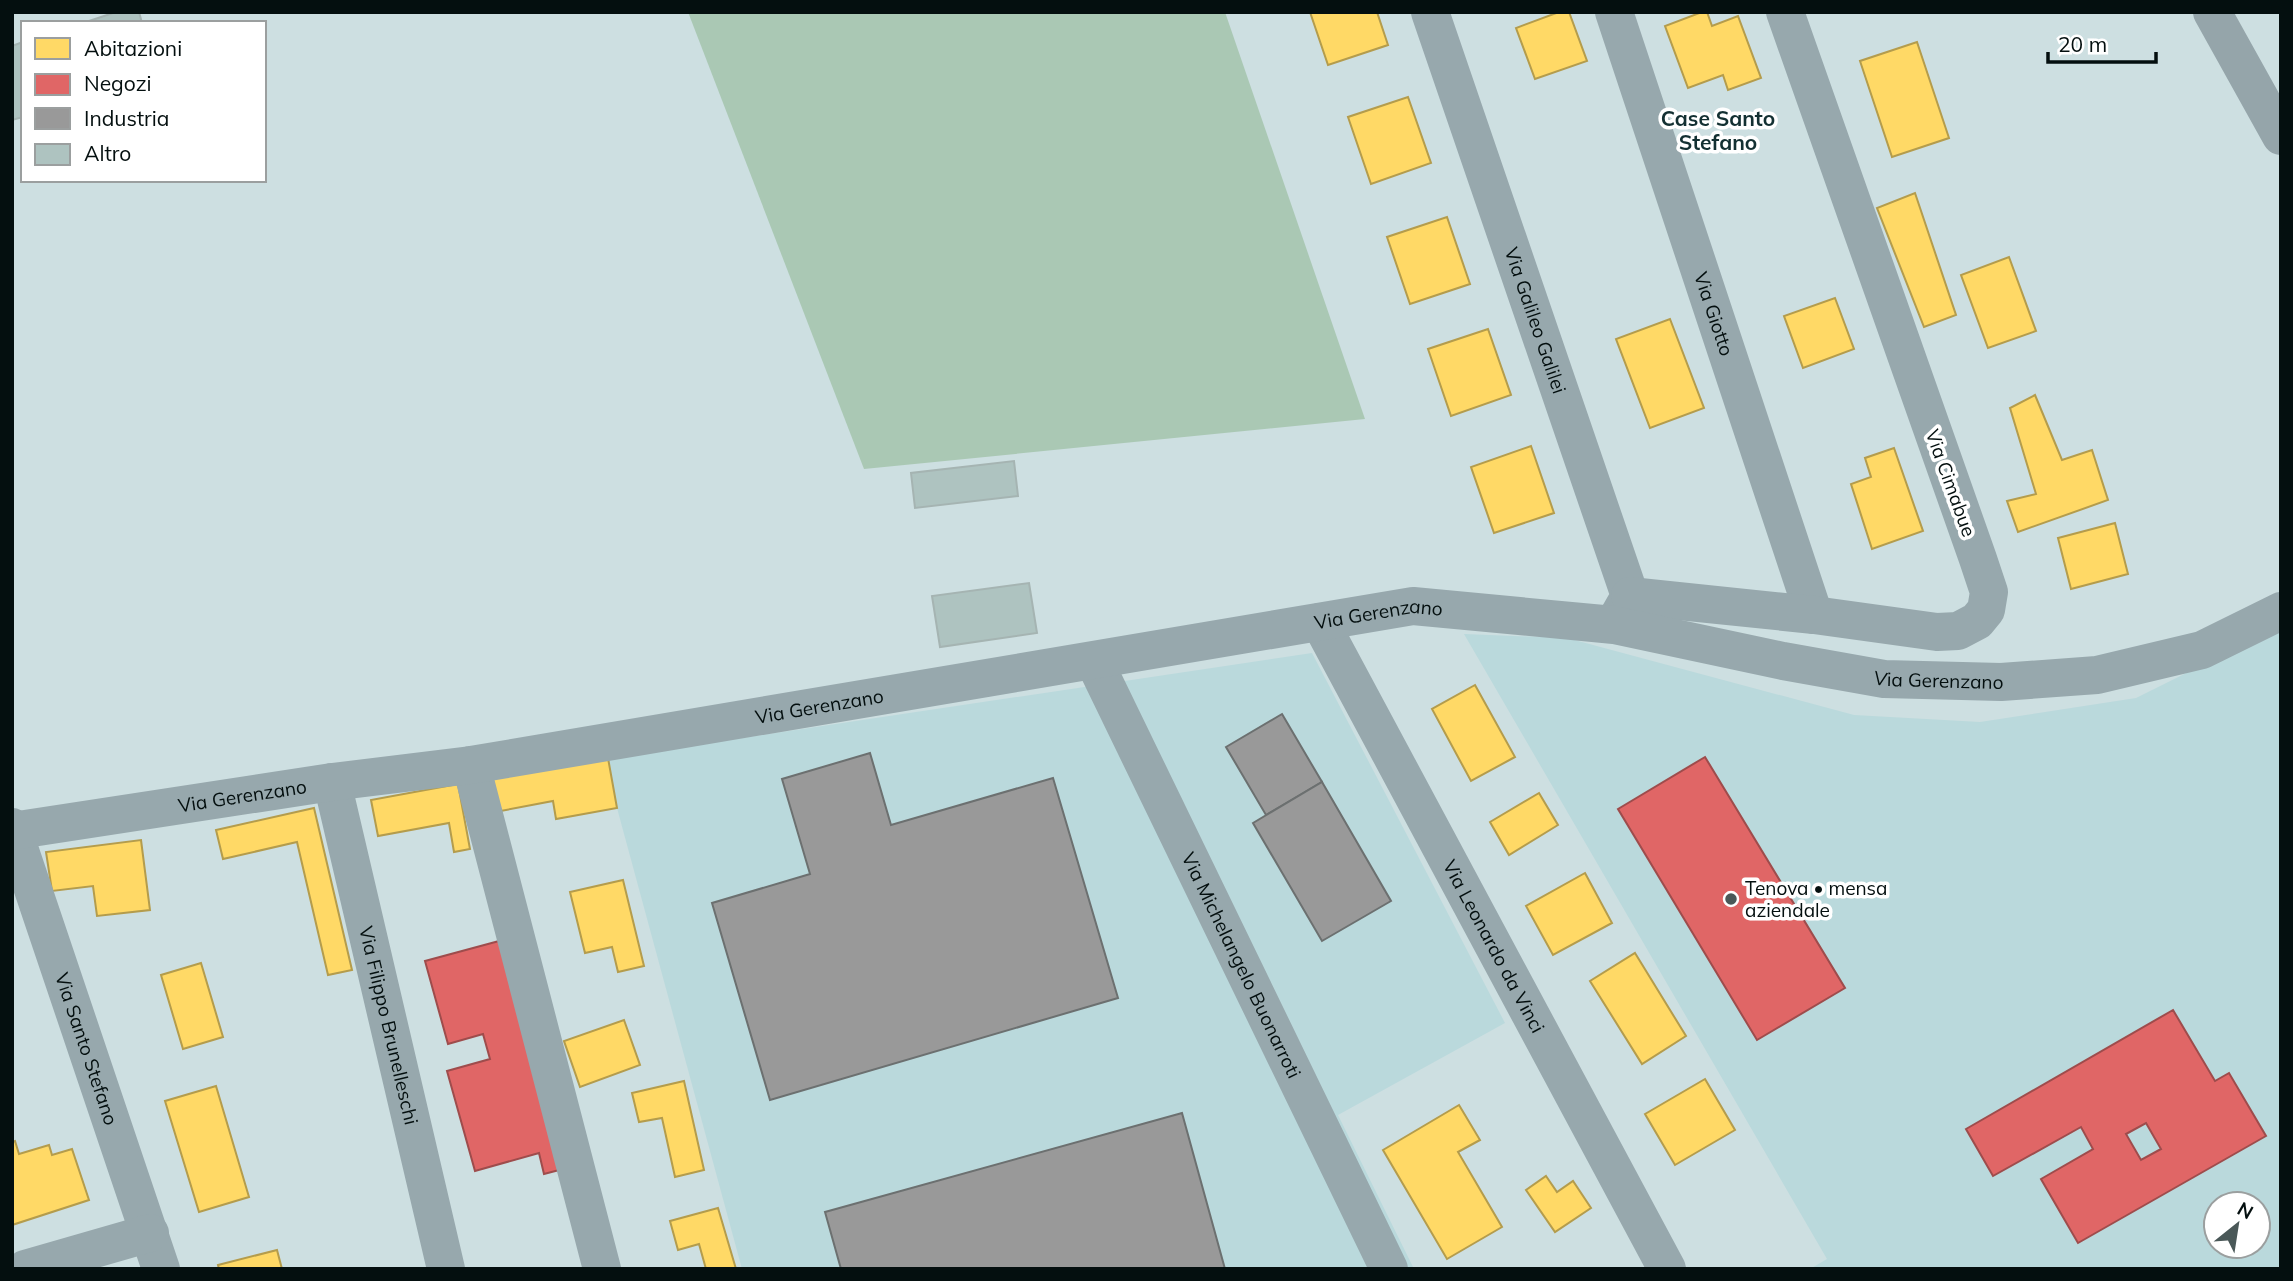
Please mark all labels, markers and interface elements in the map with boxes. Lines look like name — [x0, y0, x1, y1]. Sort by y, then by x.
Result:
legend — [21, 21, 266, 182]
scale bar — [2048, 21, 2156, 65]
text: 20 m — [2058, 31, 2107, 57]
text: Abitazioni — [84, 35, 182, 61]
text: Negozi — [84, 70, 152, 96]
text: Industria — [84, 105, 169, 131]
district label: Case Santo Stefano — [1661, 105, 1775, 155]
text: Altro — [84, 140, 131, 166]
street label: Via Galileo Galilei — [1499, 244, 1572, 397]
street label: Via Giotto — [1689, 269, 1739, 359]
street label: Via Cimabue — [1920, 426, 1982, 540]
street label: Via Gerenzano — [1312, 594, 1444, 634]
street label: Via Gerenzano — [1872, 665, 2004, 694]
street label: Via Gerenzano — [753, 684, 885, 729]
street label: Via Gerenzano — [176, 774, 308, 817]
street label: Via Michelangelo Buonarroti — [1177, 848, 1306, 1082]
street label: Via Leonardo da Vinci — [1438, 856, 1550, 1037]
place label: Tenova • mensa aziendale — [1745, 876, 1887, 922]
marker: Tenova • mensa aziendale — [1723, 891, 1739, 907]
street label: Via Filippo Brunelleschi — [354, 924, 424, 1127]
street label: Via Santo Stefano — [50, 969, 124, 1128]
north arrow — [2202, 1190, 2272, 1260]
text: N — [2233, 1196, 2258, 1224]

